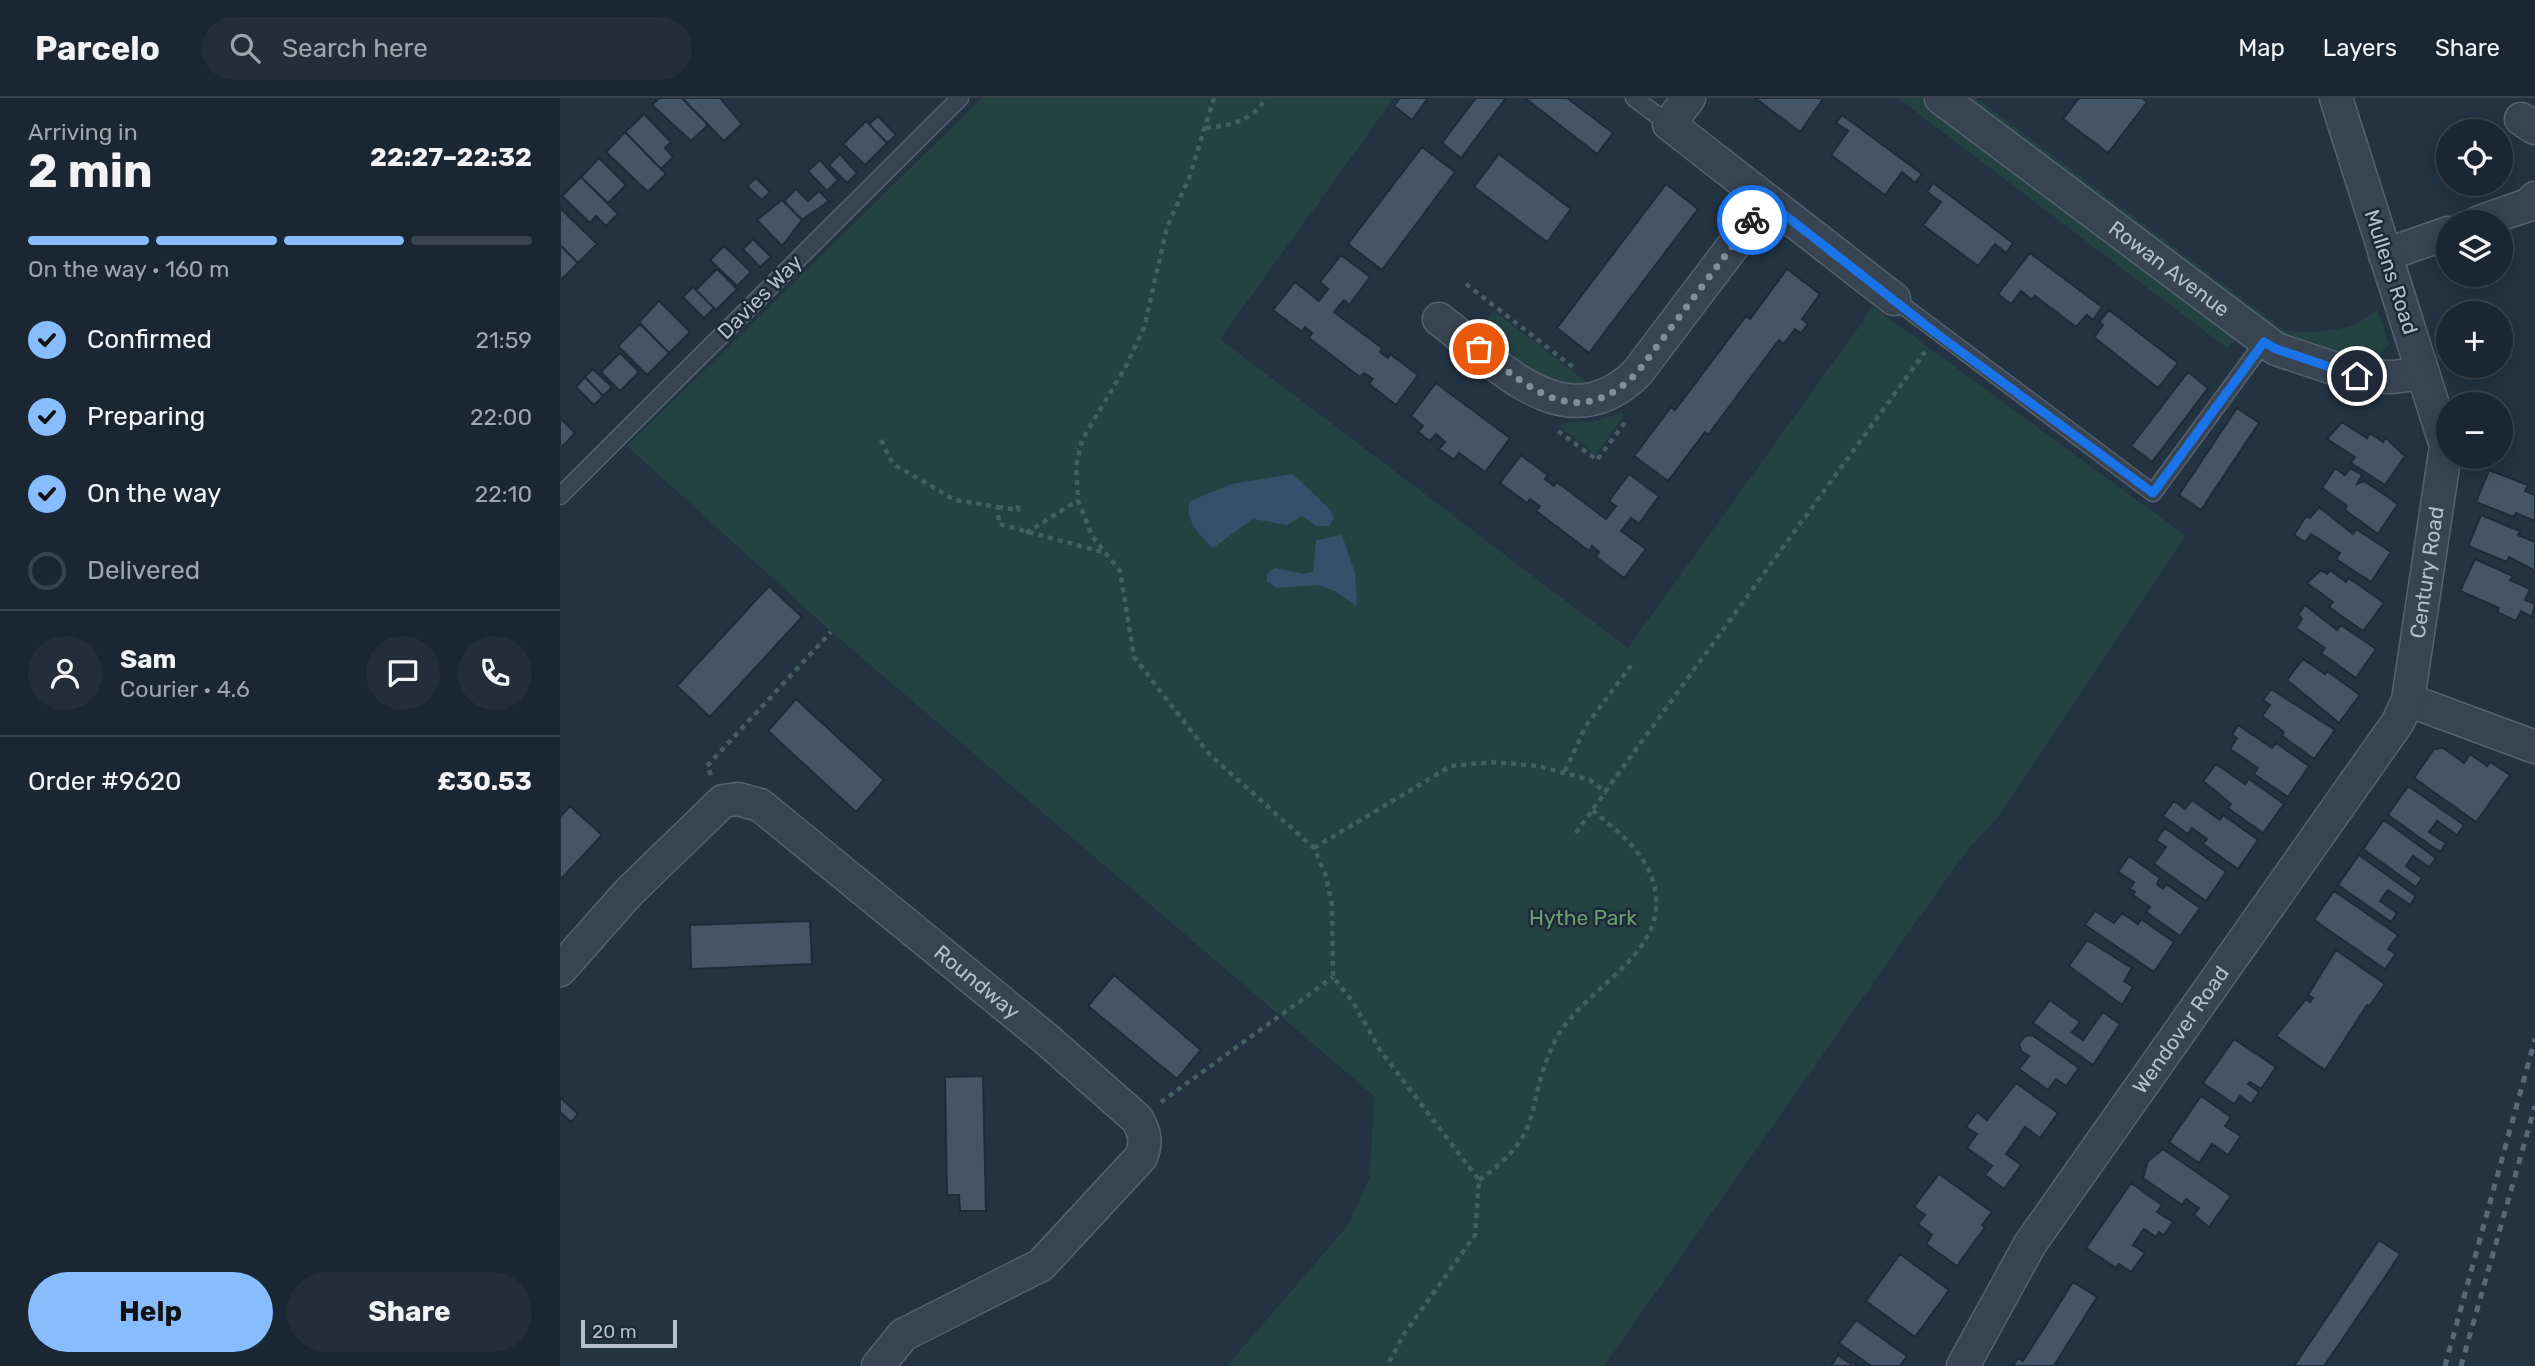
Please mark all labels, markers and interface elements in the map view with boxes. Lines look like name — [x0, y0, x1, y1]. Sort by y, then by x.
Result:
search box — [202, 17, 692, 80]
text: Parcelo — [35, 29, 160, 68]
icon: search — [226, 29, 264, 67]
text: Search here — [282, 33, 428, 64]
text: Map — [2238, 34, 2285, 62]
text: Layers — [2323, 34, 2397, 62]
text: Share — [2435, 34, 2500, 62]
text: Arriving in — [28, 118, 138, 146]
map controls — [2436, 119, 2513, 469]
button: locate — [2436, 119, 2513, 196]
text: 22:27–22:32 — [370, 142, 532, 173]
text: 2 min — [28, 144, 153, 199]
courier — [1717, 185, 1787, 255]
icon: bike — [1733, 201, 1771, 239]
street label: Mullens Road — [2360, 206, 2423, 337]
button: layers — [2436, 210, 2513, 287]
street label: Rowan Avenue — [2104, 215, 2235, 322]
street label: Davies Way — [712, 249, 807, 344]
text: On the way · 160 m — [28, 255, 230, 283]
button: + — [2436, 301, 2513, 378]
pin — [1449, 319, 1509, 379]
icon: check — [28, 321, 66, 359]
text: Confirmed — [87, 324, 212, 355]
text: 21:59 — [475, 326, 532, 354]
icon: bag — [1460, 330, 1498, 368]
pin — [2327, 346, 2387, 406]
icon: home — [2338, 357, 2376, 395]
button: − — [2436, 392, 2513, 469]
icon: check — [28, 398, 66, 436]
text: Preparing — [87, 401, 205, 432]
text: 22:00 — [470, 403, 532, 431]
icon: check — [28, 475, 66, 513]
text: On the way — [87, 478, 221, 509]
text: 22:10 — [475, 480, 532, 508]
street label: Century Road — [2404, 505, 2449, 640]
text: Delivered — [87, 555, 200, 586]
button: person — [28, 636, 102, 710]
button: chat — [366, 636, 440, 710]
button: phone — [458, 636, 532, 710]
text: Sam — [120, 644, 176, 675]
text: Courier · 4.6 — [120, 675, 250, 703]
text: Order #9620 — [28, 766, 182, 797]
text: £30.53 — [437, 766, 532, 797]
park label: Hythe Park — [1529, 905, 1637, 930]
street label: Roundway — [929, 940, 1025, 1024]
street label: Wendover Road — [2127, 961, 2234, 1098]
button: Help — [28, 1272, 273, 1352]
button: Share — [287, 1272, 532, 1352]
scale bar — [581, 1317, 677, 1349]
text: 20 m — [592, 1320, 637, 1343]

